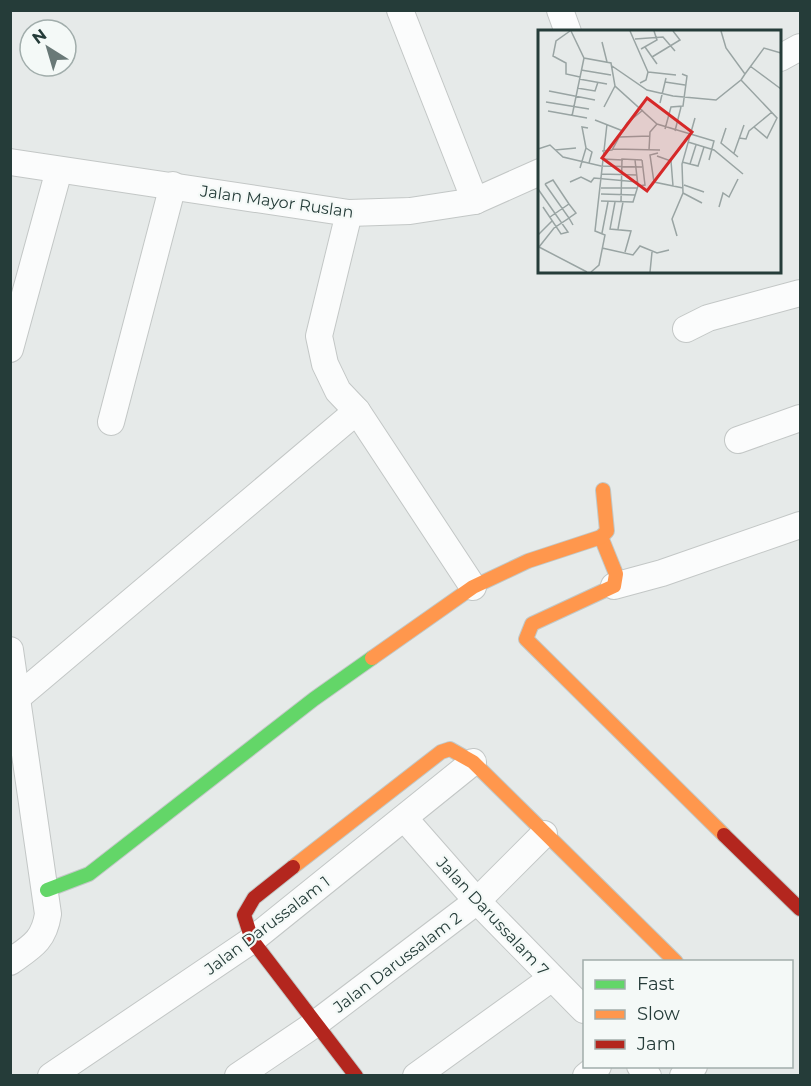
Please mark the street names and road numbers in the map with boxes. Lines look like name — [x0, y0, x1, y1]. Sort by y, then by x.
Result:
street label: Jalan Mayor Ruslan — [198, 181, 355, 222]
street label: Jalan Darussalam 7 — [432, 852, 553, 980]
street label: Jalan Darussalam 1 — [200, 872, 334, 979]
street label: Jalan Darussalam 2 — [329, 908, 465, 1017]

